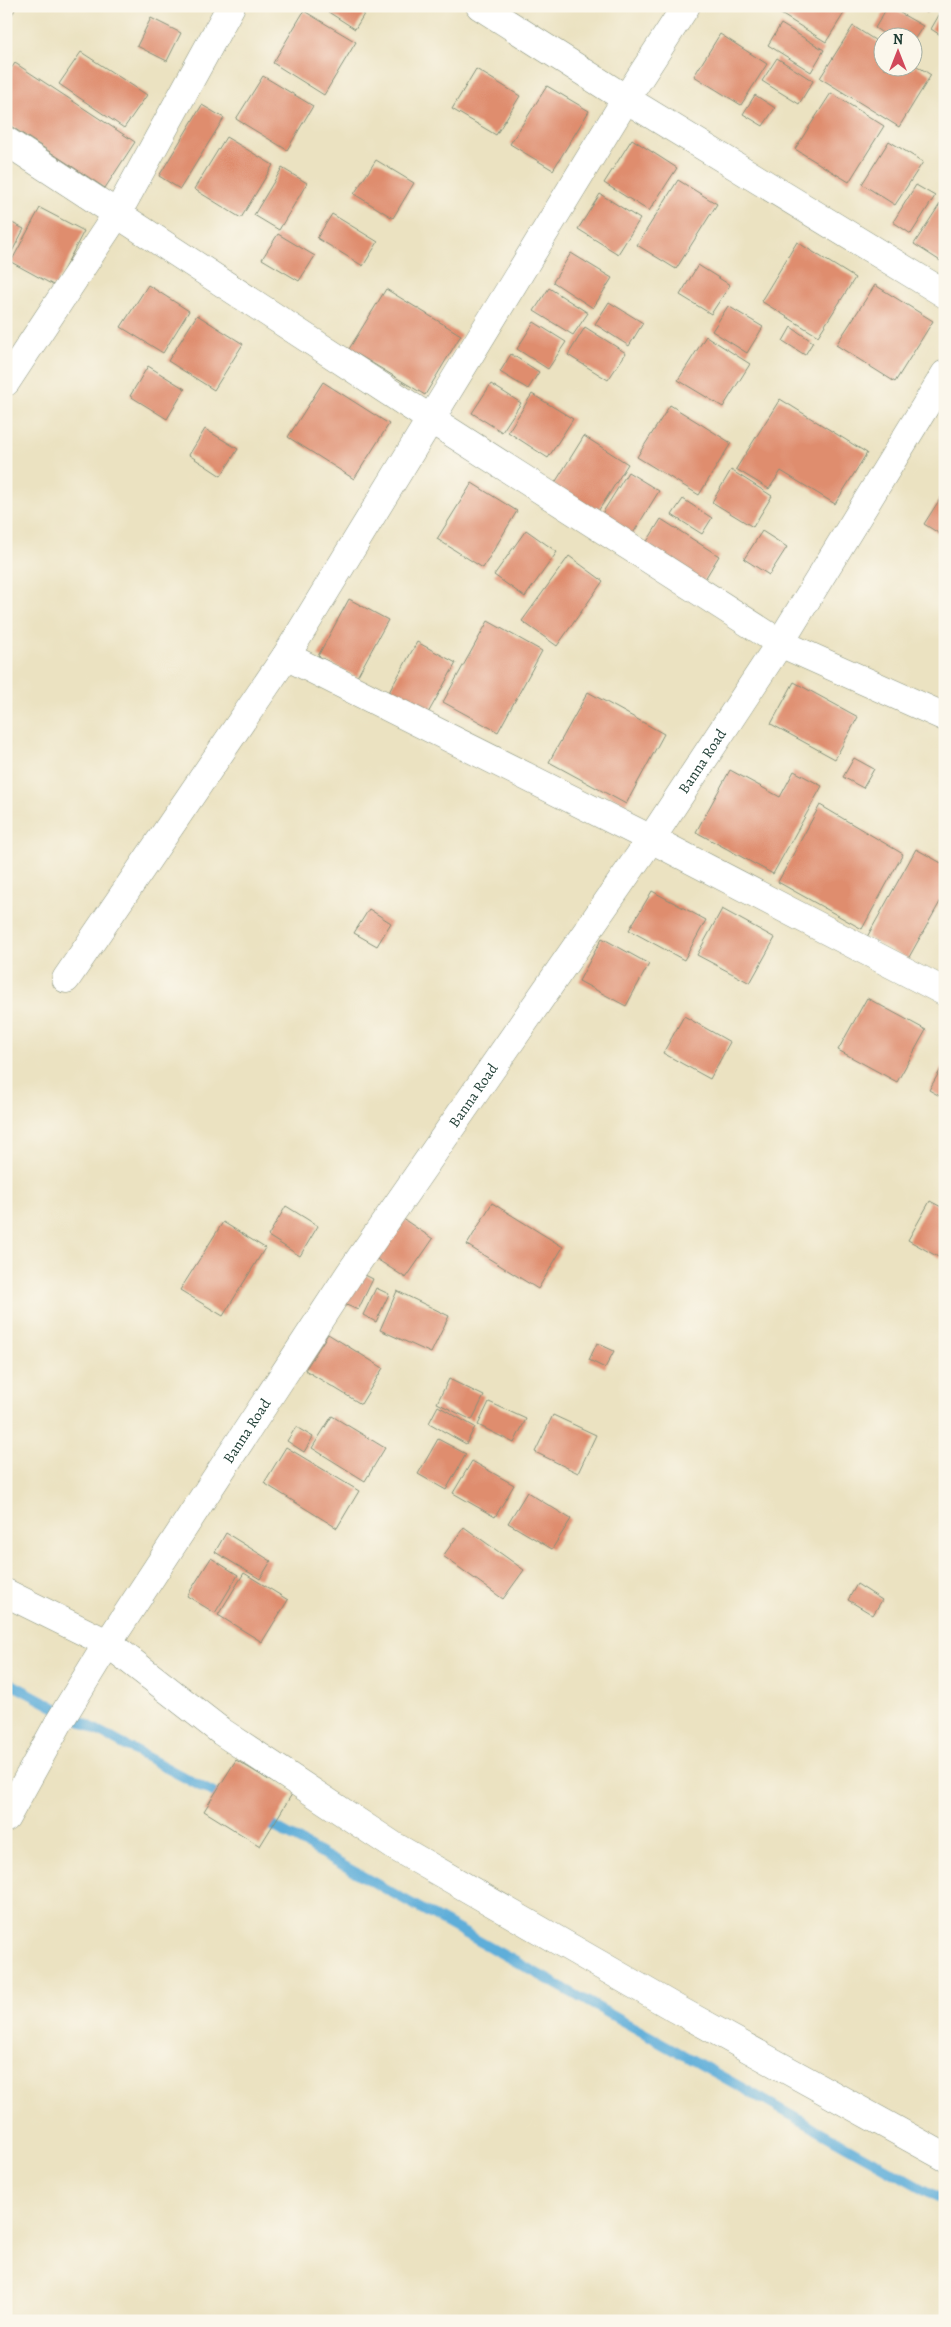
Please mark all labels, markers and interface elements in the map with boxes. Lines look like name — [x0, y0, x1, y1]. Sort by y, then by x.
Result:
north arrow — [874, 28, 924, 78]
text: N — [893, 30, 903, 49]
street label: Banna Road — [674, 724, 731, 798]
street label: Banna Road — [444, 1059, 503, 1131]
street label: Banna Road — [218, 1394, 276, 1467]

